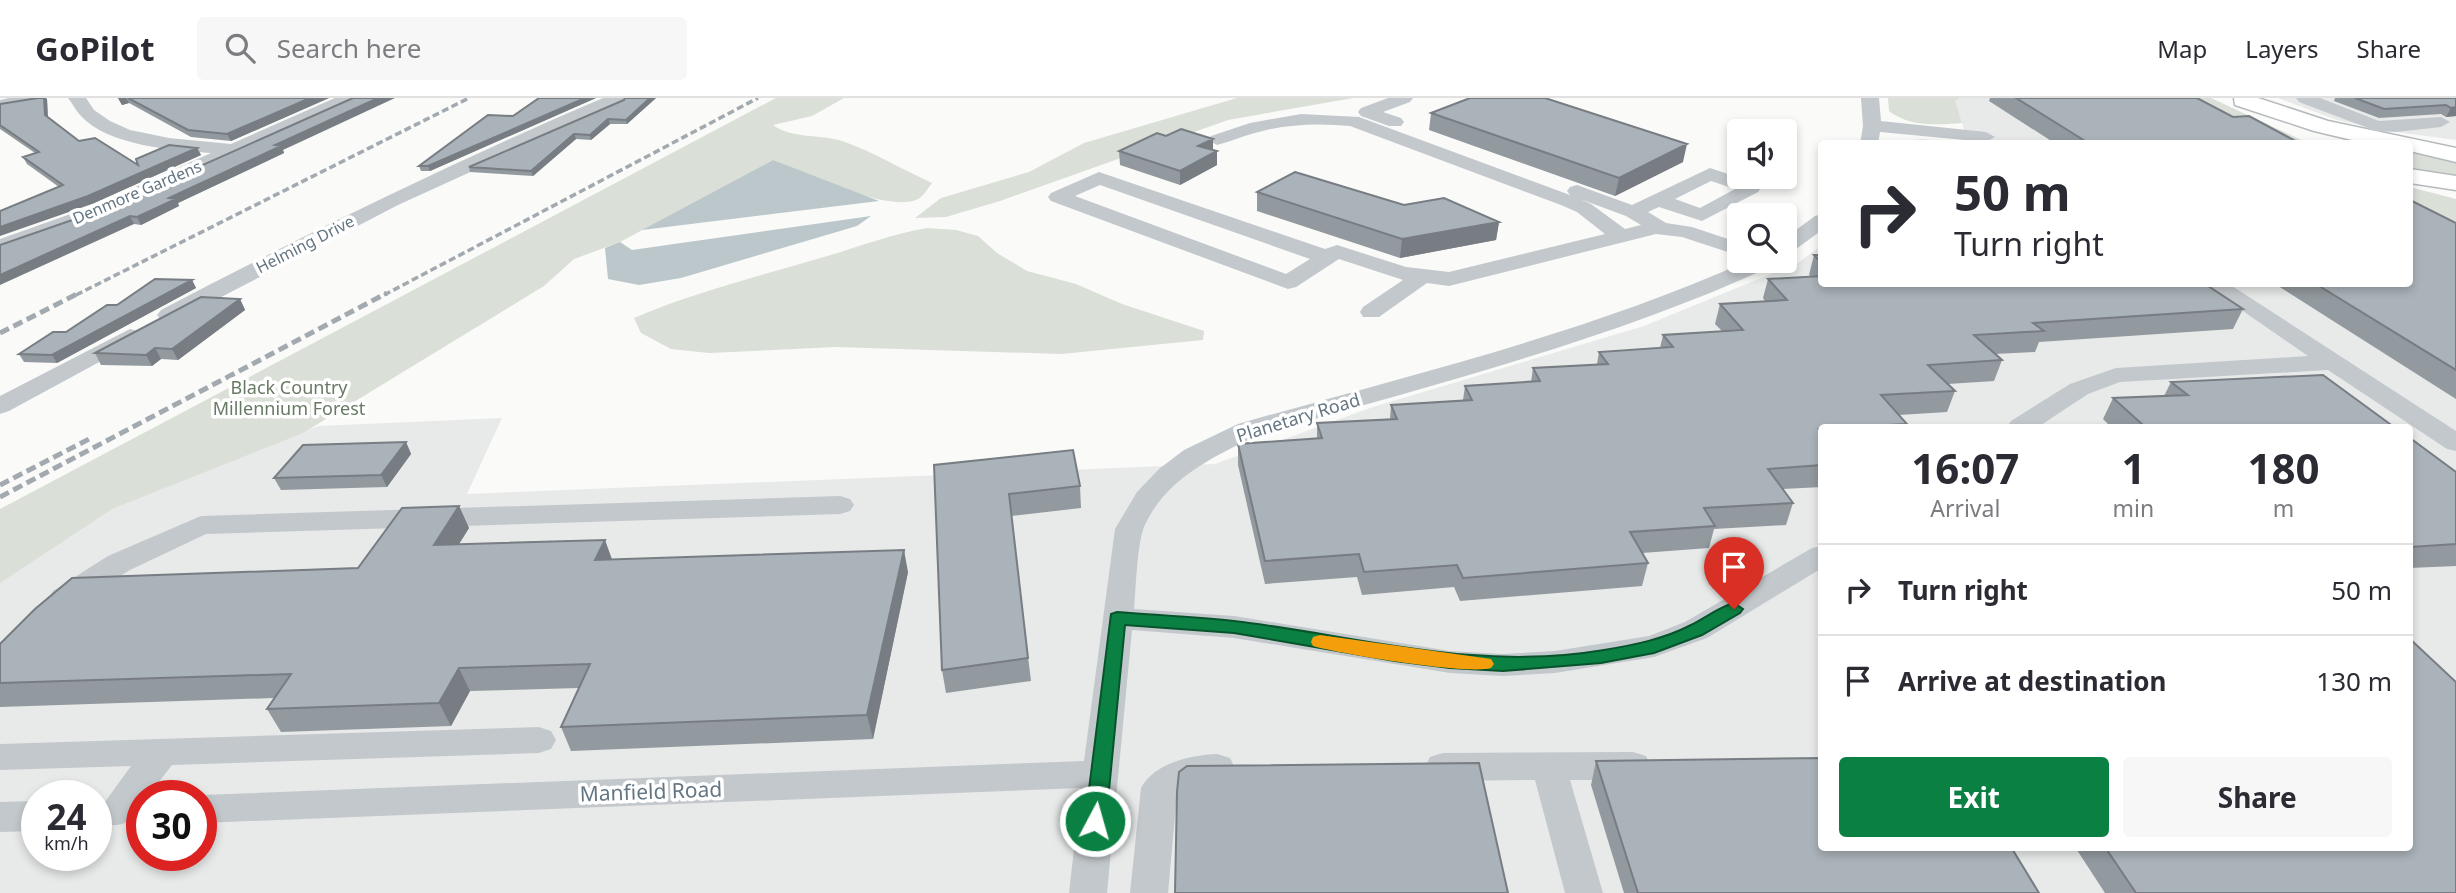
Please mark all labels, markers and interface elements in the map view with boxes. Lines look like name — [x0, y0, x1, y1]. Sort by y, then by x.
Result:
search box — [197, 17, 687, 80]
text: GoPilot — [35, 26, 155, 71]
icon: search — [221, 29, 259, 67]
text: Search here — [277, 30, 421, 66]
text: Map — [2157, 32, 2207, 65]
text: Layers — [2245, 32, 2319, 65]
text: Share — [2357, 32, 2421, 65]
map controls — [1727, 119, 1797, 273]
button: sound — [1727, 119, 1797, 189]
street label: Denmore Gardens — [69, 155, 205, 229]
text: 50 m — [1954, 159, 2071, 225]
icon: right — [1839, 168, 1930, 259]
button: search — [1727, 203, 1797, 273]
street label: Helming Drive — [252, 210, 358, 278]
text: Turn right — [1954, 222, 2104, 265]
park label: Black Country Millennium Forest — [213, 375, 366, 420]
street label: Planetary Road — [1233, 387, 1363, 447]
text: 16:07 — [1911, 439, 2019, 496]
text: 1 — [2121, 439, 2145, 496]
text: 180 — [2248, 439, 2320, 496]
text: Arrival — [1930, 492, 2000, 524]
text: min — [2113, 492, 2154, 524]
text: m — [2273, 492, 2294, 524]
pin — [1704, 537, 1764, 609]
icon: arrive — [1715, 548, 1753, 586]
icon: right — [1839, 571, 1877, 609]
text: Turn right — [1898, 572, 2028, 608]
text: 50 m — [2331, 572, 2392, 608]
icon: arrive — [1839, 662, 1877, 700]
text: Arrive at destination — [1898, 663, 2167, 699]
text: 130 m — [2316, 663, 2392, 699]
button: Exit — [1839, 757, 2109, 837]
button: Share — [2123, 757, 2392, 837]
street label: Manfield Road — [579, 775, 723, 807]
speed limit sign: 30 — [126, 780, 217, 871]
position arrow — [1058, 784, 1132, 858]
text: 24 — [46, 793, 87, 840]
text: km/h — [44, 831, 89, 855]

